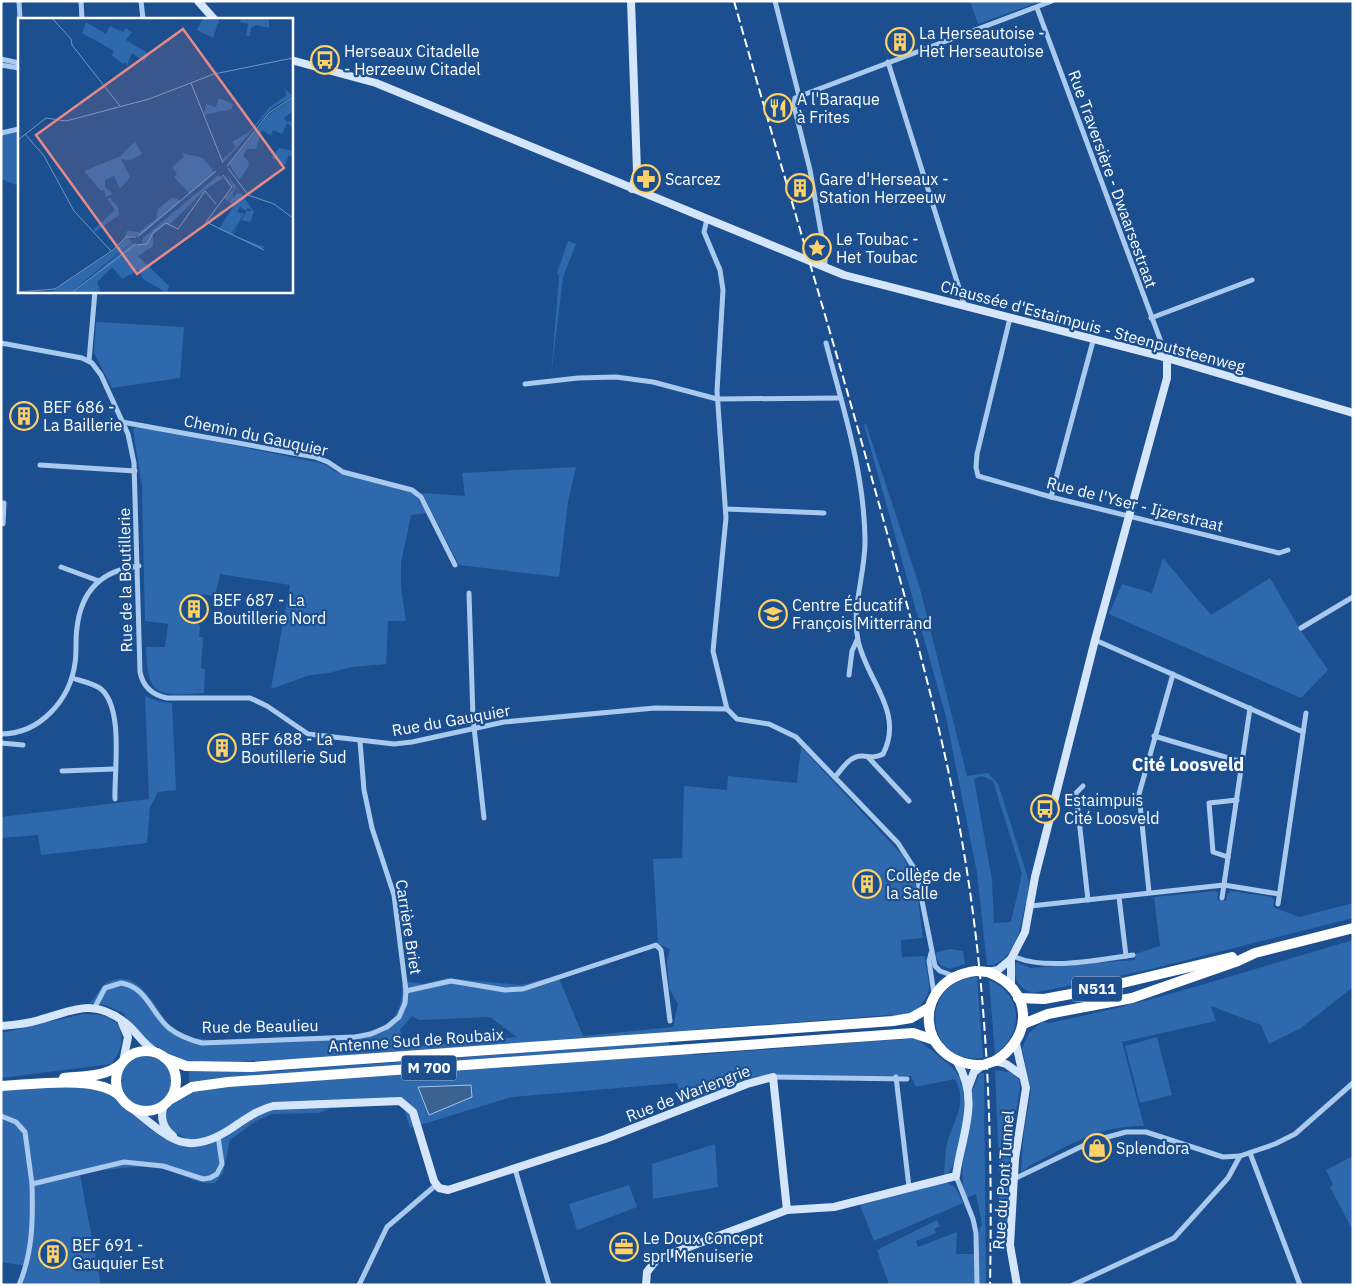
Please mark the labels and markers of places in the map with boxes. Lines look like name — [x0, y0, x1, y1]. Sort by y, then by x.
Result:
place label: La Herseautoise - Het Herseautoise — [919, 23, 1045, 61]
building icon: La Herseautoise - Het Herseautoise — [885, 27, 915, 57]
place label: Herseaux Citadelle - Herzeeuw Citadel — [344, 41, 481, 79]
bus stop icon: Herseaux Citadelle - Herzeeuw Citadel — [310, 45, 340, 75]
place label: A l'Baraque à Frites — [797, 89, 880, 127]
restaurant icon: A l'Baraque à Frites — [763, 93, 793, 123]
pharmacy icon: Scarcez — [631, 164, 661, 194]
place label: Scarcez — [665, 169, 721, 189]
place label: Gare d'Herseaux - Station Herzeeuw — [819, 169, 949, 207]
building icon: Gare d'Herseaux - Station Herzeeuw — [785, 173, 815, 203]
place label: Le Toubac - Het Toubac — [836, 229, 919, 267]
place icon: Le Toubac - Het Toubac — [802, 233, 832, 263]
place label: BEF 686 - La Baillerie — [43, 397, 123, 435]
building icon: BEF 686 - La Baillerie — [9, 401, 39, 431]
place label: BEF 687 - La Boutillerie Nord — [213, 590, 326, 628]
building icon: BEF 687 - La Boutillerie Nord — [179, 594, 209, 624]
place label: Centre Éducatif François Mitterrand — [792, 594, 932, 633]
school or university icon: Centre Éducatif François Mitterrand — [758, 599, 788, 629]
place label: BEF 688 - La Boutillerie Sud — [241, 729, 347, 767]
building icon: BEF 688 - La Boutillerie Sud — [207, 733, 237, 763]
place label: Estaimpuis Cité Loosveld — [1064, 790, 1160, 828]
bus stop icon: Estaimpuis Cité Loosveld — [1030, 794, 1060, 824]
place label: Collège de la Salle — [886, 865, 961, 903]
building icon: Collège de la Salle — [852, 869, 882, 899]
shop icon: Splendora — [1082, 1133, 1112, 1163]
place label: Splendora — [1116, 1138, 1190, 1158]
place label: Le Doux Concept sprl Menuiserie — [643, 1228, 764, 1266]
office icon: Le Doux Concept sprl Menuiserie — [609, 1232, 639, 1262]
place label: BEF 691 - Gauquier Est — [72, 1235, 164, 1273]
building icon: BEF 691 - Gauquier Est — [38, 1239, 68, 1269]

